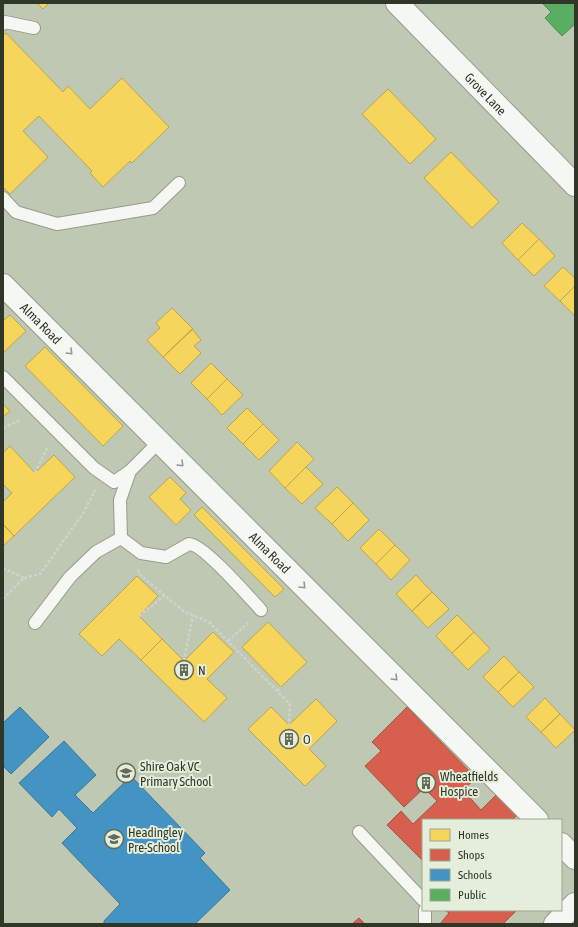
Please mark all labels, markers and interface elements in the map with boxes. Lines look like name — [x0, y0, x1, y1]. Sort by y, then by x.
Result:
street label: Grove Lane — [462, 70, 510, 118]
street label: Alma Road — [18, 300, 65, 347]
one-way arrow — [65, 347, 73, 355]
one-way arrow — [176, 459, 184, 467]
street label: Alma Road — [246, 529, 294, 576]
one-way arrow — [298, 581, 306, 589]
building icon: N — [173, 659, 195, 681]
place label: N — [198, 663, 206, 678]
one-way arrow — [390, 673, 398, 681]
building icon: O — [278, 728, 300, 750]
place label: O — [303, 732, 311, 747]
place label: Shire Oak VC Primary School — [140, 759, 212, 789]
school or university icon: Shire Oak VC Primary School — [115, 762, 137, 784]
place label: Wheatfields Hospice — [440, 769, 498, 799]
building icon: Wheatfields Hospice — [415, 772, 437, 794]
legend — [422, 819, 562, 911]
place label: Headingley Pre-School — [128, 825, 184, 855]
school or university icon: Headingley Pre-School — [103, 828, 125, 850]
text: Homes — [458, 828, 489, 842]
text: Shops — [458, 848, 484, 862]
text: Schools — [458, 868, 492, 882]
text: Public — [458, 888, 486, 902]

